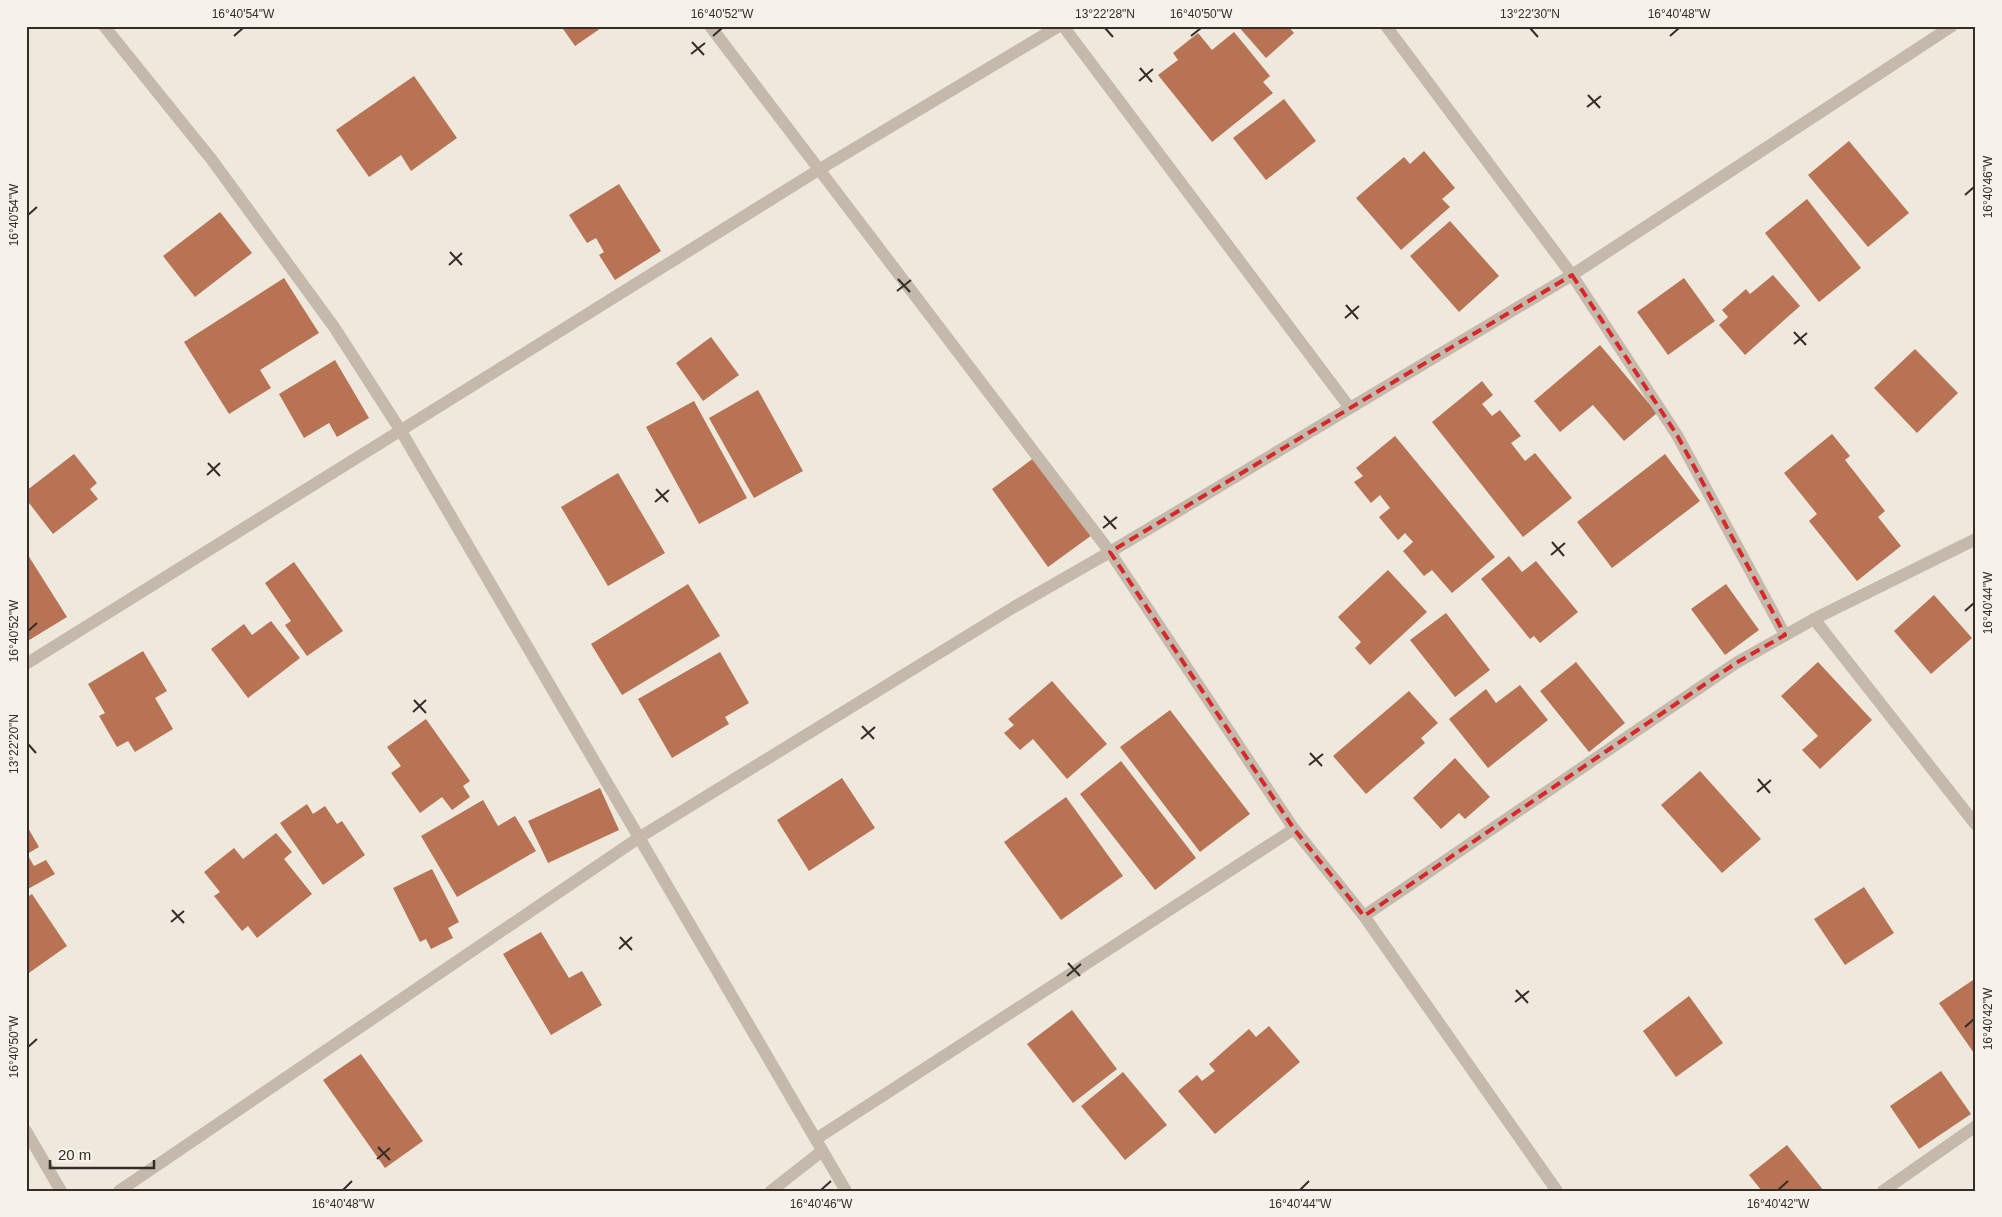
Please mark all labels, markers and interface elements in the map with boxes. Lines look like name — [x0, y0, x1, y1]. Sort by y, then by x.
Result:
text: 16°40'54"W — [212, 7, 275, 21]
text: 16°40'52"W — [691, 7, 754, 21]
text: 13°22'28"N — [1075, 7, 1135, 21]
text: 16°40'50"W — [1170, 7, 1233, 21]
text: 13°22'30"N — [1500, 7, 1560, 21]
text: 16°40'48"W — [1648, 7, 1711, 21]
text: 16°40'46"W — [1981, 155, 1995, 218]
text: 16°40'54"W — [7, 183, 21, 246]
text: 16°40'44"W — [1981, 571, 1995, 634]
text: 16°40'52"W — [7, 599, 21, 662]
text: 13°22'20"N — [7, 714, 21, 774]
text: 16°40'42"W — [1981, 987, 1995, 1050]
text: 16°40'50"W — [7, 1015, 21, 1078]
scale bar — [50, 1137, 154, 1169]
text: 20 m — [58, 1146, 91, 1163]
text: 16°40'48"W — [312, 1197, 375, 1211]
text: 16°40'46"W — [790, 1197, 853, 1211]
text: 16°40'44"W — [1269, 1197, 1332, 1211]
text: 16°40'42"W — [1747, 1197, 1810, 1211]

